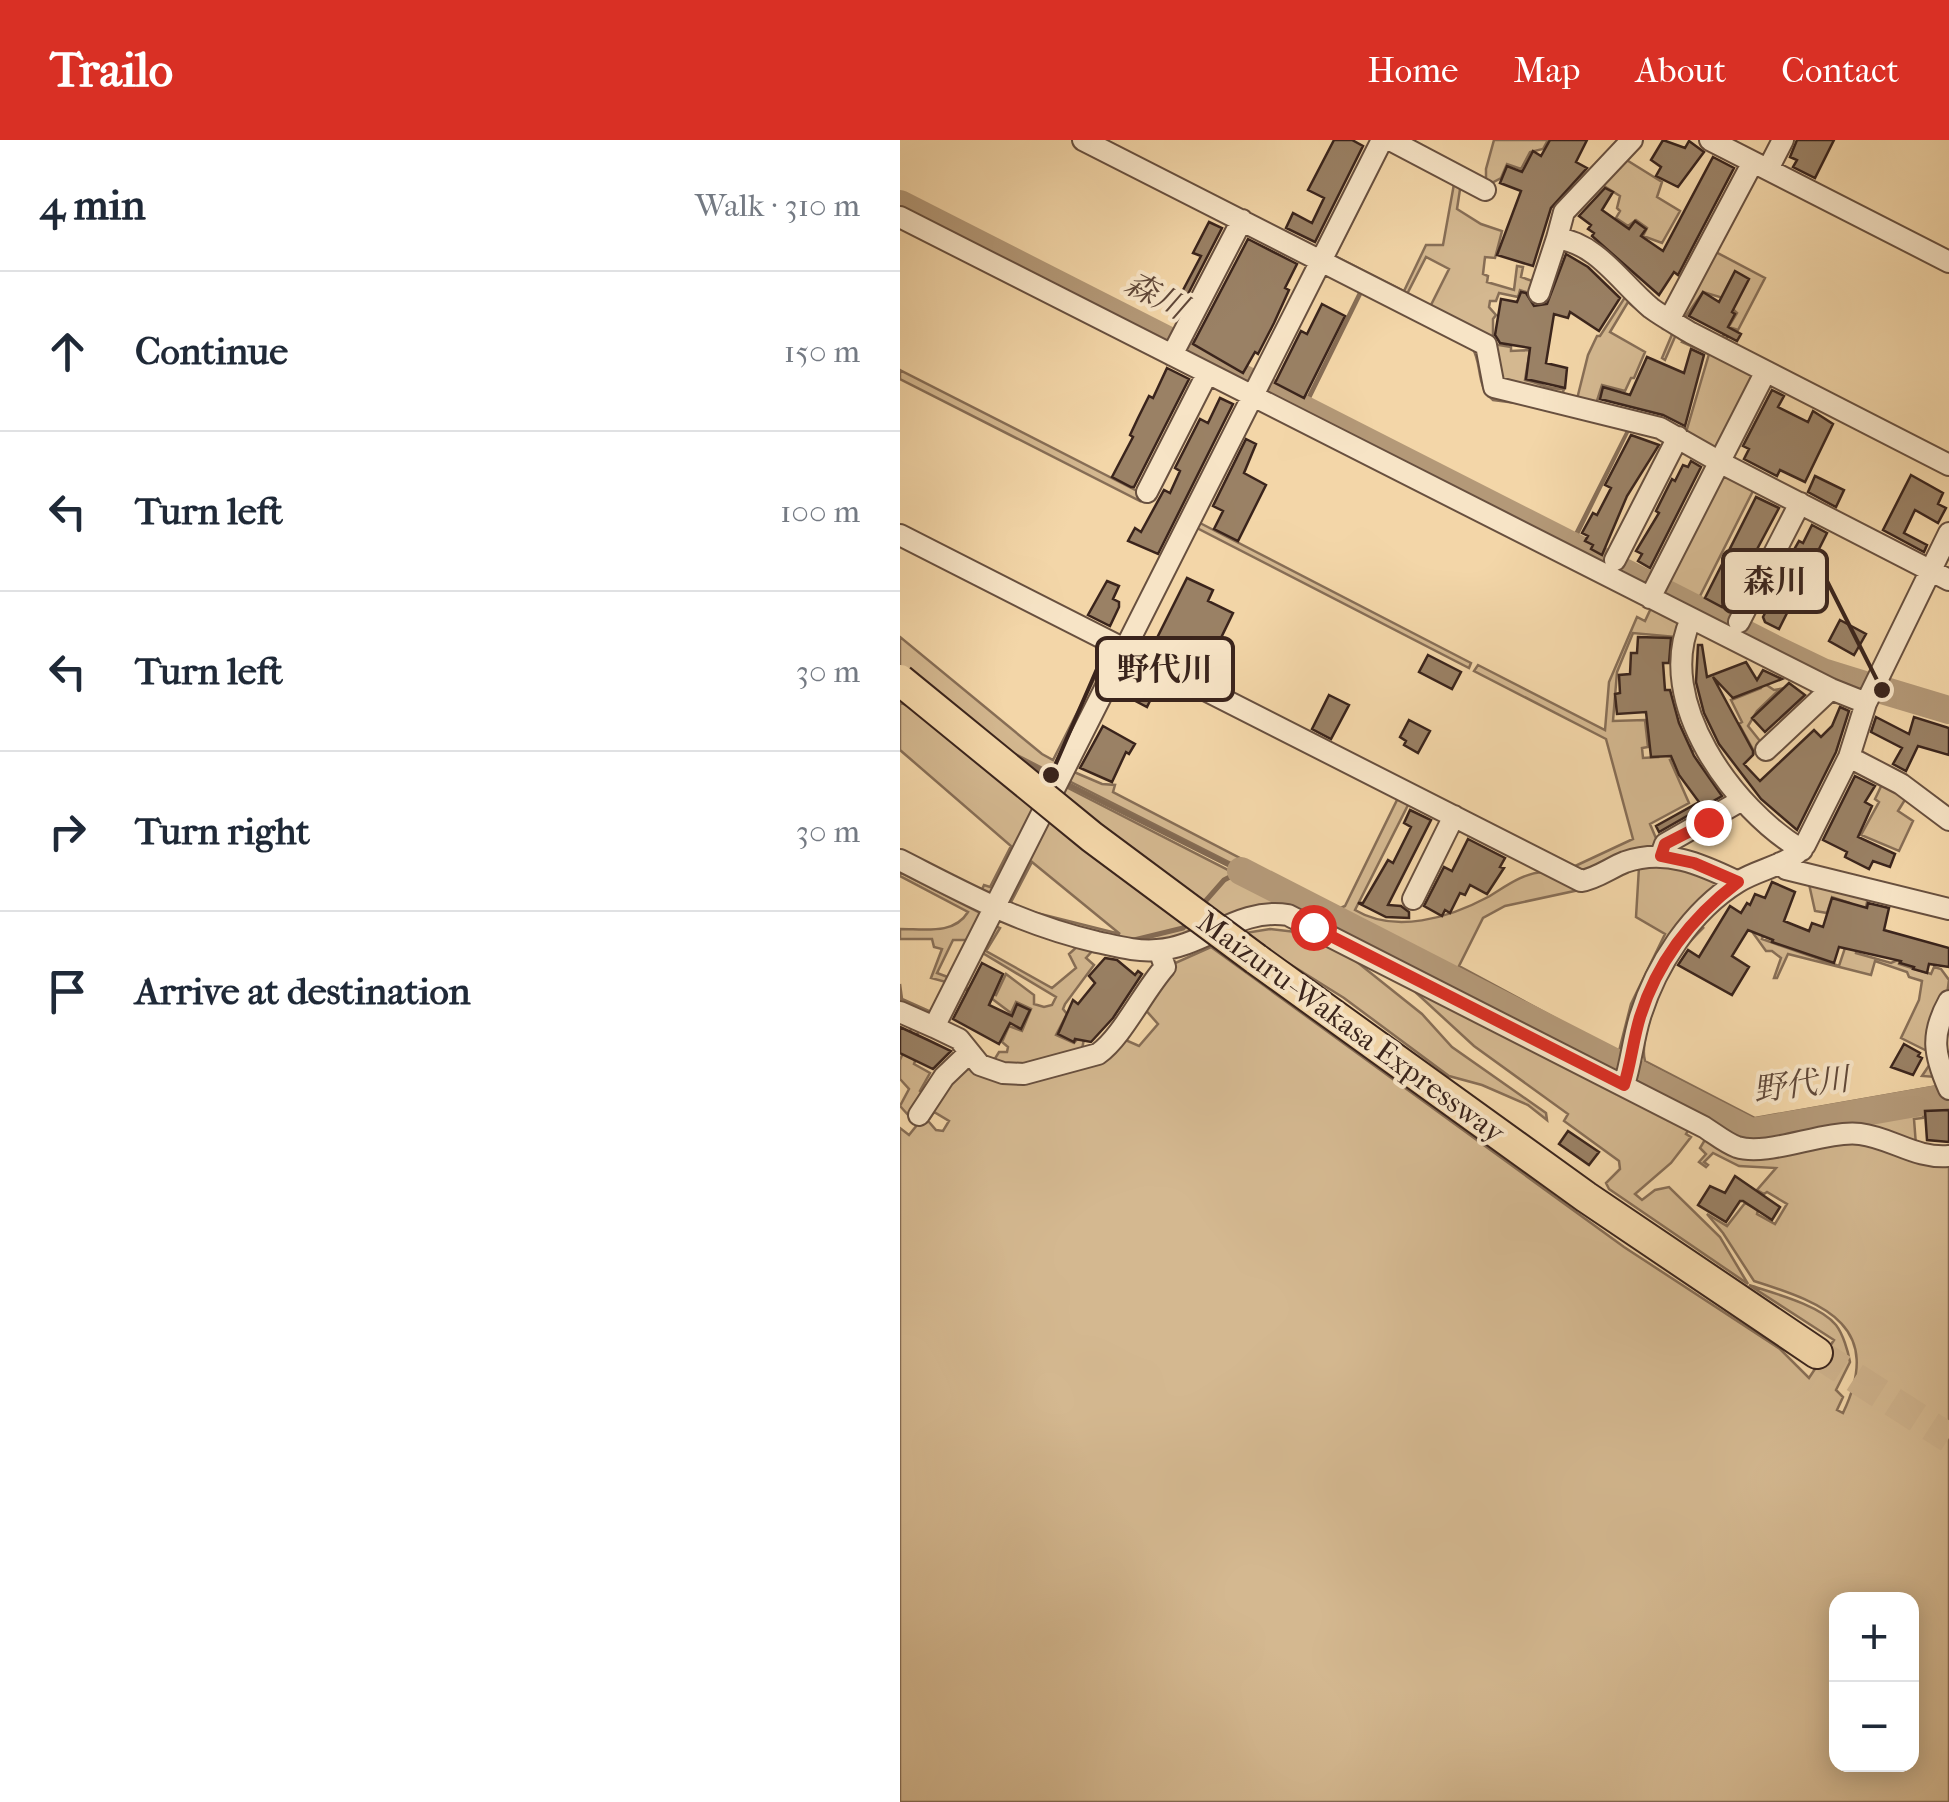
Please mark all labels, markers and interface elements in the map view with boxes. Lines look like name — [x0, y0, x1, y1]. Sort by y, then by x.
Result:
text: Trailo — [50, 42, 173, 98]
text: Home — [1367, 50, 1458, 91]
text: Map — [1513, 50, 1581, 91]
text: About — [1636, 50, 1726, 91]
text: Contact — [1781, 50, 1899, 91]
text: 4 min — [40, 181, 146, 230]
text: Walk · 310 m — [695, 187, 860, 224]
water label: 森川 — [1119, 264, 1195, 328]
icon: ahead — [40, 324, 95, 379]
text: Continue — [135, 329, 288, 374]
text: 150 m — [784, 333, 860, 370]
icon: left — [40, 484, 95, 539]
text: Turn left — [135, 489, 283, 534]
text: 100 m — [780, 493, 860, 530]
callout: 森川 — [1723, 550, 1827, 612]
text: 森川 — [1743, 563, 1807, 600]
callout: 野代川 — [1097, 638, 1233, 700]
icon: left — [40, 644, 95, 699]
text: Turn left — [135, 649, 283, 694]
text: 野代川 — [1117, 651, 1213, 688]
text: 30 m — [796, 653, 860, 690]
route end — [1686, 800, 1732, 846]
icon: right — [40, 804, 95, 859]
text: Turn right — [135, 809, 310, 854]
text: 30 m — [796, 813, 860, 850]
street label: Maizuru-Wakasa Expressway — [1190, 904, 1512, 1151]
route start — [1291, 905, 1337, 951]
icon: arrive — [40, 964, 95, 1019]
text: Arrive at destination — [135, 969, 471, 1014]
water label: 野代川 — [1751, 1060, 1854, 1109]
map controls — [1829, 1592, 1919, 1772]
button: + — [1829, 1592, 1919, 1682]
button: − — [1829, 1682, 1919, 1772]

